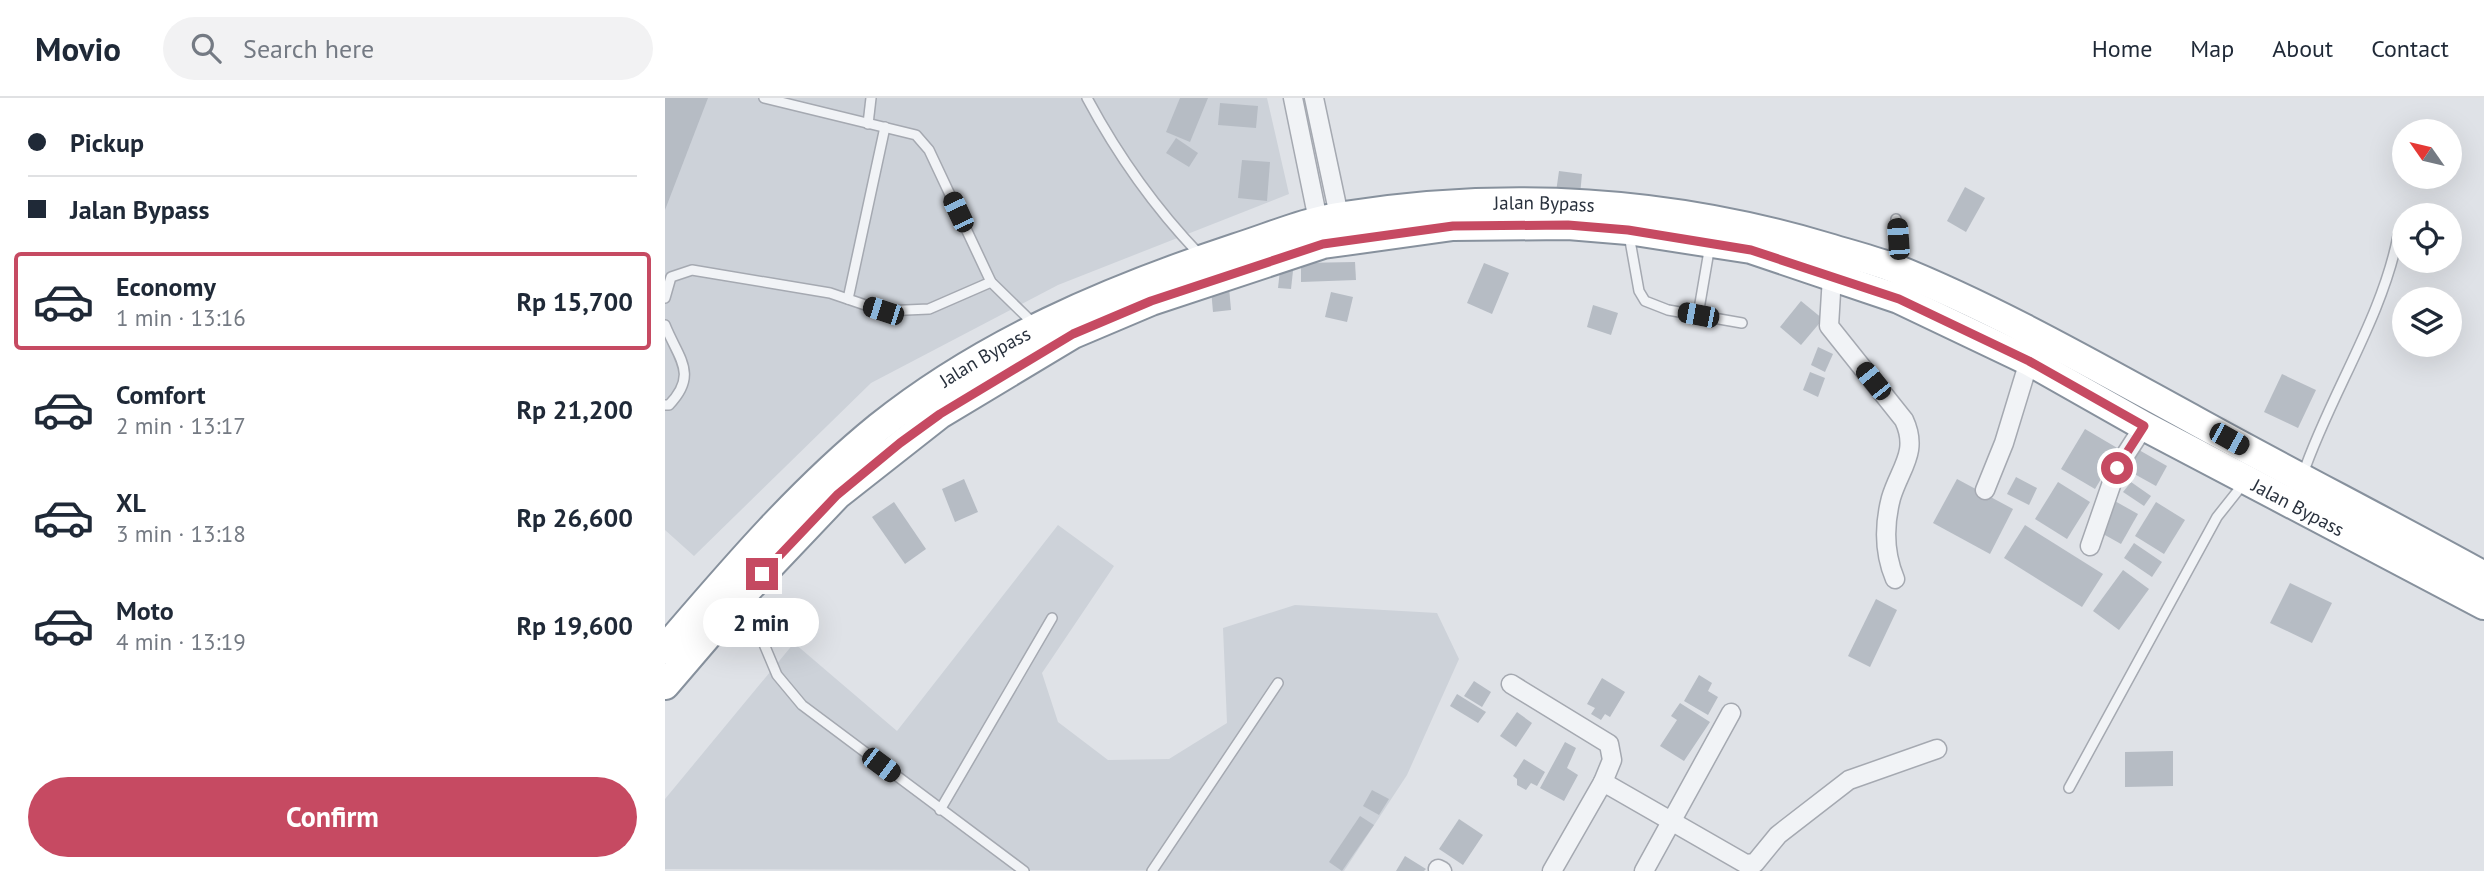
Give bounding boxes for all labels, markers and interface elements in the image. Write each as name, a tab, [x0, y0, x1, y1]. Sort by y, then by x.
search box	[163, 17, 653, 80]
text: Movio	[35, 27, 121, 70]
icon: search	[187, 29, 225, 67]
text: Search here	[243, 32, 374, 65]
text: Home	[2092, 33, 2152, 64]
text: Map	[2190, 33, 2234, 64]
text: About	[2272, 33, 2333, 64]
text: Contact	[2371, 33, 2449, 64]
north arrow	[2392, 119, 2462, 189]
map controls	[2392, 119, 2462, 357]
text: Pickup	[70, 126, 144, 159]
car	[940, 189, 977, 235]
street label: Jalan Bypass	[1492, 190, 1596, 217]
text: Jalan Bypass	[70, 193, 210, 226]
button: locate	[2392, 203, 2462, 273]
car	[1887, 217, 1910, 261]
icon: car	[32, 270, 95, 333]
text: Economy	[116, 270, 216, 303]
text: Rp 15,700	[516, 285, 633, 318]
button: layers	[2392, 287, 2462, 357]
car	[860, 295, 907, 327]
car	[1676, 301, 1721, 329]
text: 1 min · 13:16	[116, 303, 246, 332]
street label: Jalan Bypass	[934, 321, 1034, 393]
car	[1852, 358, 1895, 404]
icon: car	[32, 378, 95, 441]
text: Comfort	[116, 378, 206, 411]
text: Rp 21,200	[516, 393, 633, 426]
text: 2 min · 13:17	[116, 411, 246, 440]
car	[2206, 420, 2253, 458]
route start	[2101, 452, 2133, 484]
street label: Jalan Bypass	[2247, 473, 2349, 541]
icon: car	[32, 486, 95, 549]
text: XL	[116, 486, 146, 519]
text: Rp 26,600	[516, 501, 633, 534]
text: 3 min · 13:18	[116, 519, 246, 548]
route end	[746, 558, 778, 590]
icon: car	[32, 594, 95, 657]
text: Moto	[116, 594, 174, 627]
callout: 2 min	[704, 598, 820, 648]
text: 2 min	[733, 608, 789, 637]
text: Rp 19,600	[516, 609, 633, 642]
text: 4 min · 13:19	[116, 627, 246, 656]
car	[858, 744, 905, 786]
button: Confirm	[28, 777, 637, 857]

